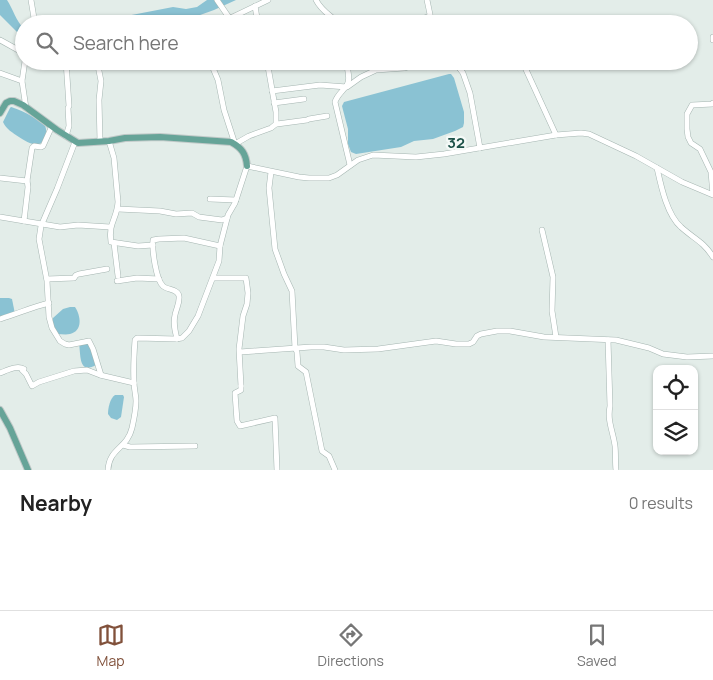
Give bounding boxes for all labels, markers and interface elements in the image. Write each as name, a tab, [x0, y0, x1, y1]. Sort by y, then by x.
search box	[15, 15, 698, 70]
icon: search	[33, 29, 61, 57]
text: Search here	[73, 30, 179, 56]
district label: 32	[447, 132, 465, 153]
map controls	[653, 365, 698, 455]
button: locate	[653, 365, 698, 410]
button: layers	[653, 410, 698, 455]
text: Nearby	[20, 489, 92, 517]
text: 0 results	[629, 492, 693, 514]
tab: Map	[97, 621, 125, 670]
tab: Directions	[318, 621, 384, 670]
tab: Saved	[577, 621, 616, 670]

